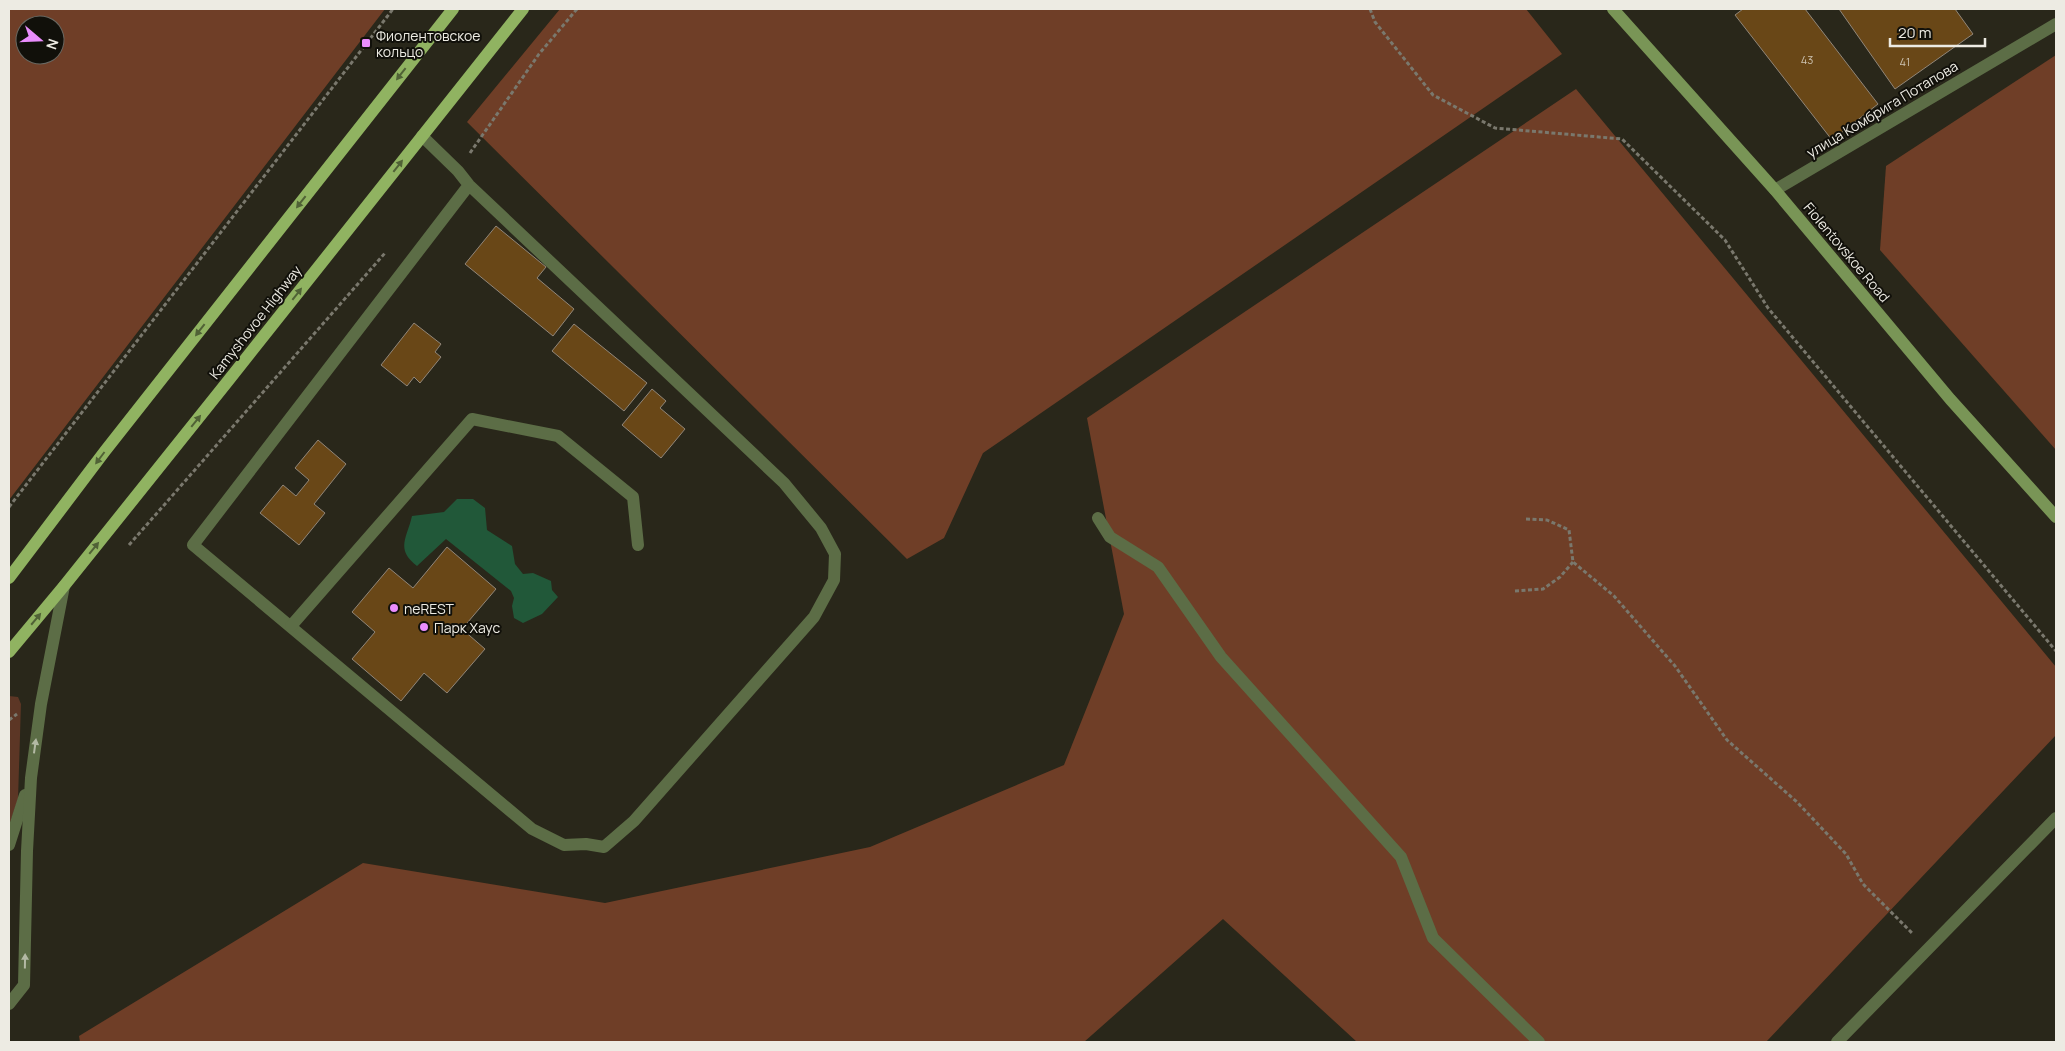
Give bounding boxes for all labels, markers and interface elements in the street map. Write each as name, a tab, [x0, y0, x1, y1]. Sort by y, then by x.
north arrow	[15, 15, 65, 65]
scale bar	[1890, 15, 1985, 47]
text: 20 m	[1898, 22, 1931, 43]
place label: Фиолентовское кольцо	[376, 26, 480, 61]
text: N	[42, 37, 63, 52]
marker: Фиолентовское кольцо	[360, 37, 372, 49]
house number: 43	[1801, 52, 1813, 67]
house number: 41	[1900, 54, 1910, 69]
street label: улица Комбрига Потапова	[1803, 56, 1961, 162]
one-way arrow	[396, 68, 407, 81]
one-way arrow	[392, 160, 403, 173]
one-way arrow	[295, 195, 306, 208]
street label: Fiolentovskoe Road	[1800, 198, 1894, 306]
street label: Kamyshovoe Highway	[205, 261, 306, 383]
one-way arrow	[292, 287, 302, 301]
one-way arrow	[195, 323, 206, 336]
one-way arrow	[190, 415, 201, 428]
one-way arrow	[95, 451, 105, 465]
one-way arrow	[89, 542, 100, 555]
place label: neREST	[404, 599, 455, 618]
marker: neREST	[388, 602, 400, 614]
one-way arrow	[31, 613, 42, 626]
place label: Парк Хаус	[434, 618, 500, 637]
marker: Парк Хаус	[418, 621, 430, 633]
one-way arrow	[31, 738, 39, 754]
one-way arrow	[21, 952, 29, 968]

